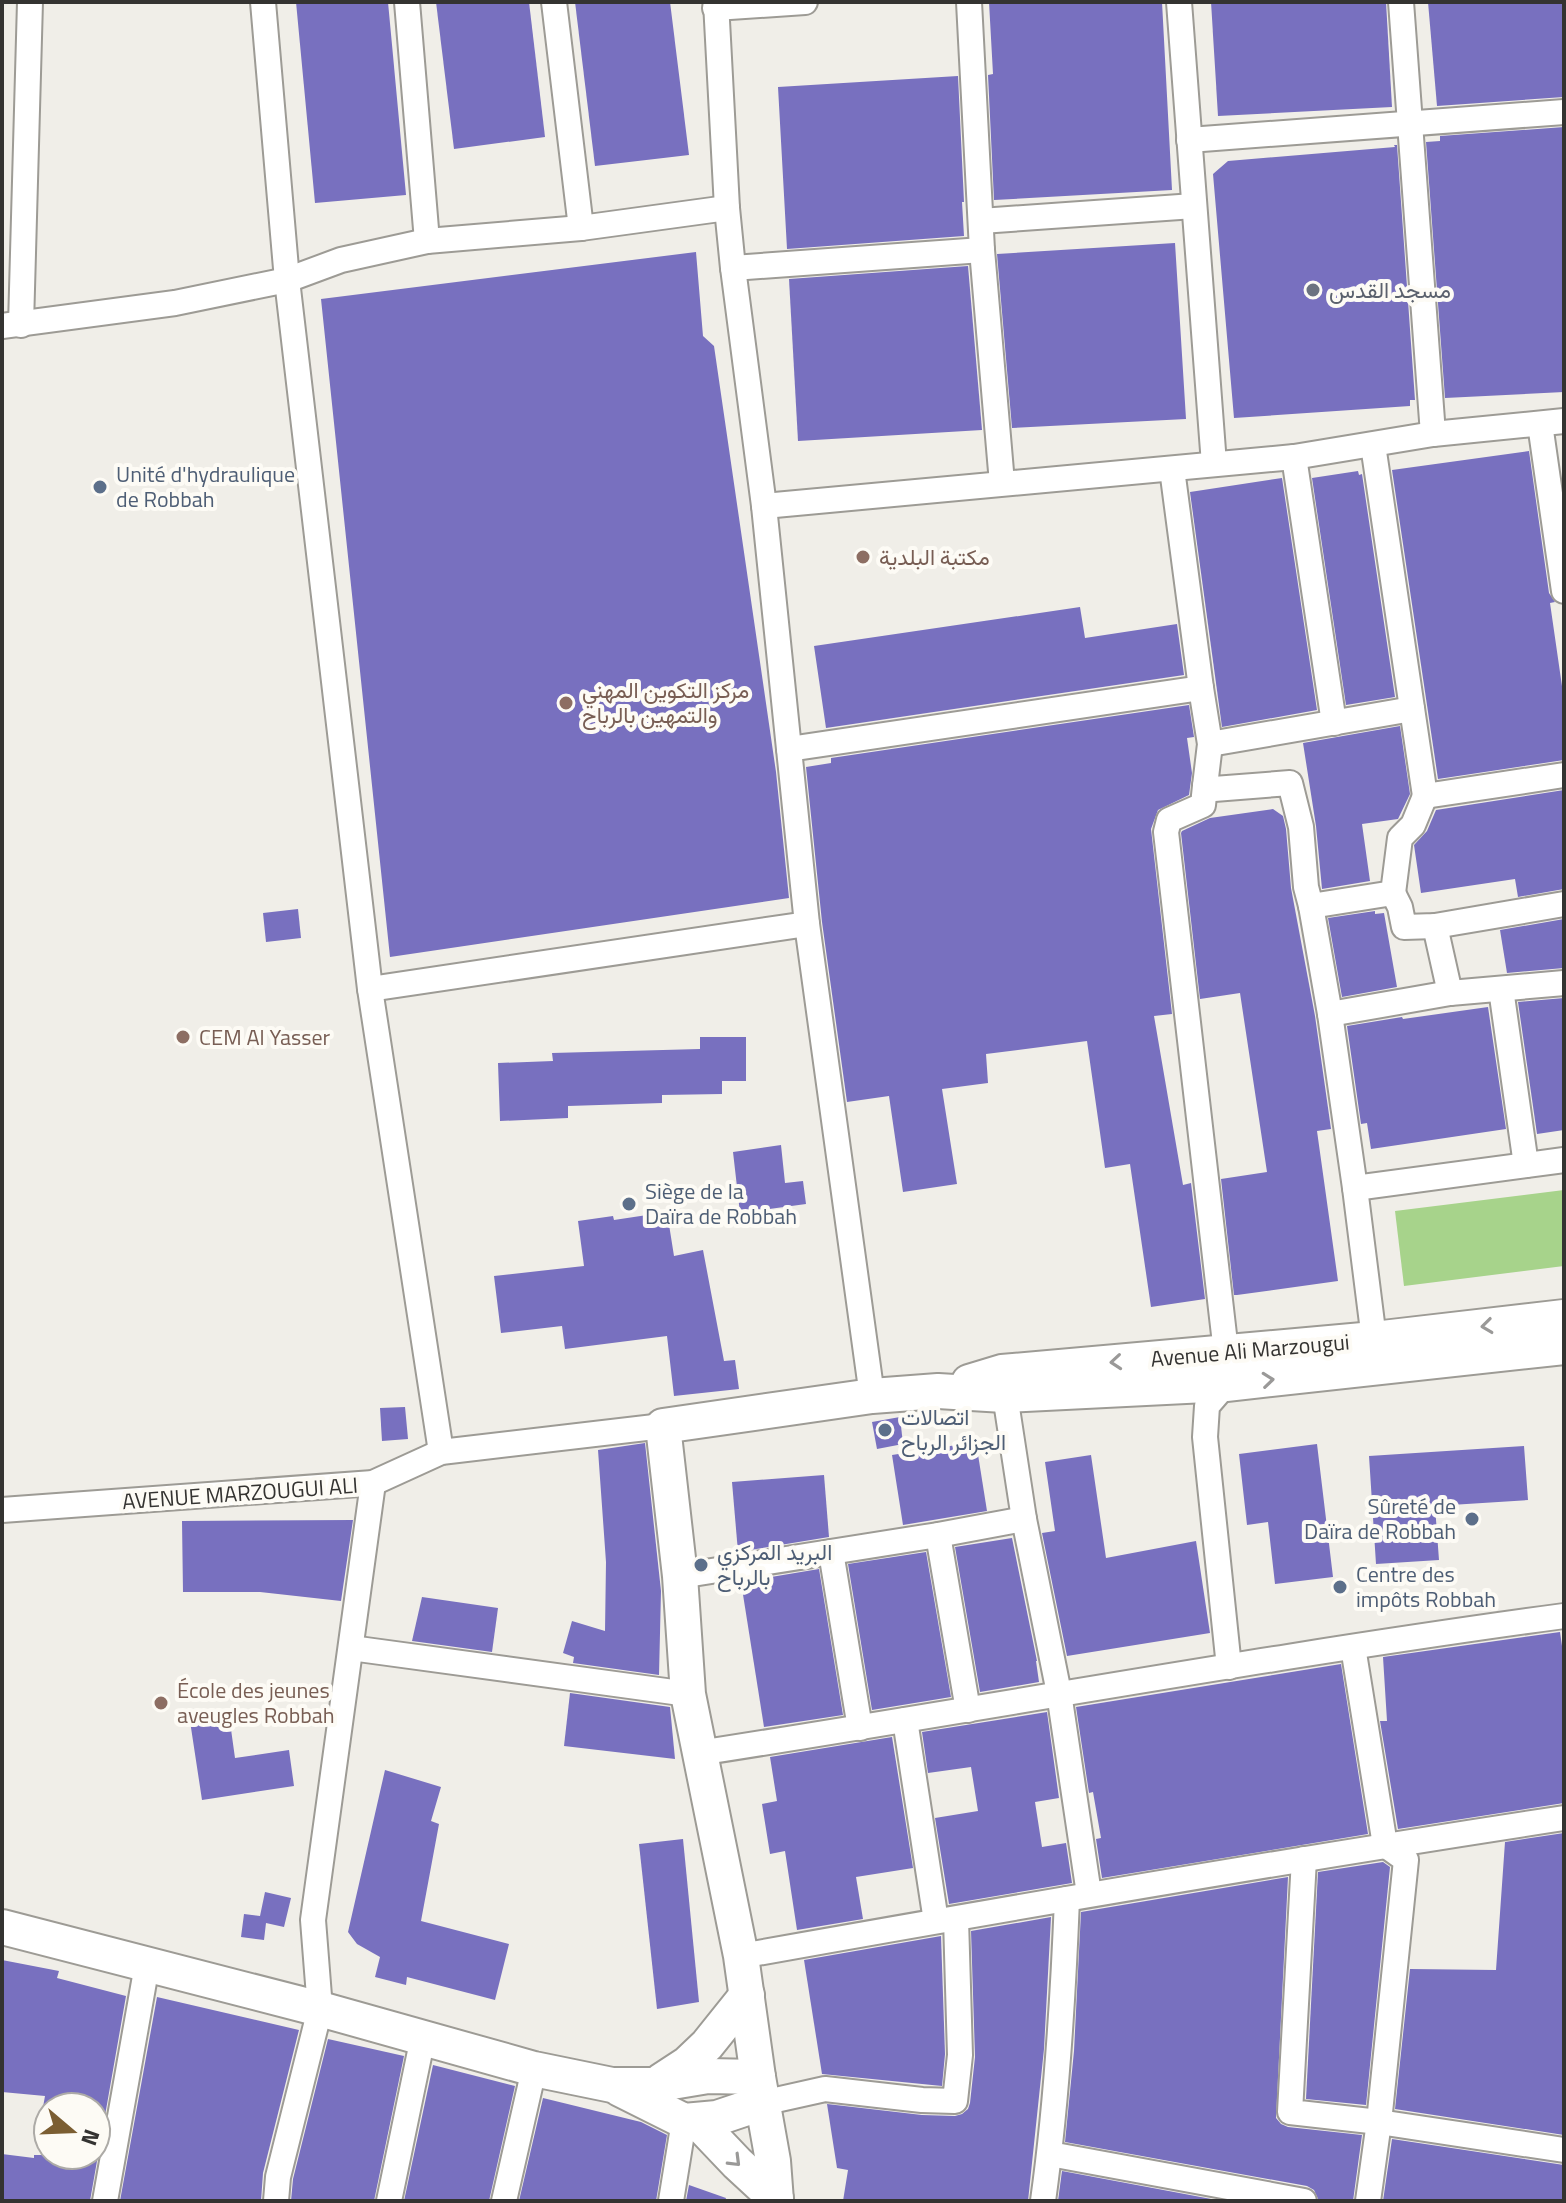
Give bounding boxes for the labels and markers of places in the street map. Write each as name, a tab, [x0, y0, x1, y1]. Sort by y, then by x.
place label: مسجد القدس	[1329, 273, 1451, 307]
marker: مسجد القدس	[1304, 281, 1322, 299]
place label: Unité d'hydraulique de Robbah	[116, 457, 295, 516]
marker: Unité d'hydraulique de Robbah	[91, 478, 109, 496]
place label: مكتبة البلدية	[879, 540, 990, 574]
marker: مكتبة البلدية	[854, 548, 872, 566]
place label: مركز التكوين المهني والتمهين بالرباح	[582, 673, 749, 732]
marker: مركز التكوين المهني والتمهين بالرباح	[557, 694, 575, 712]
place label: CEM Al Yasser	[199, 1020, 330, 1054]
marker: CEM Al Yasser	[174, 1028, 192, 1046]
place label: Siège de la Daïra de Robbah	[645, 1174, 797, 1233]
marker: Siège de la Daïra de Robbah	[620, 1195, 638, 1213]
place label: اتصالات الجزائر الرباح	[901, 1400, 1006, 1459]
marker: اتصالات الجزائر الرباح	[876, 1421, 894, 1439]
place label: Sûreté de Daïra de Robbah	[1304, 1489, 1456, 1548]
marker: Sûreté de Daïra de Robbah	[1463, 1510, 1481, 1528]
place label: البريد المركزي بالرباح	[717, 1535, 832, 1594]
marker: البريد المركزي بالرباح	[692, 1556, 710, 1574]
place label: Centre des impôts Robbah	[1356, 1557, 1496, 1616]
marker: Centre des impôts Robbah	[1331, 1578, 1349, 1596]
place label: École des jeunes aveugles Robbah	[177, 1673, 335, 1732]
marker: École des jeunes aveugles Robbah	[152, 1694, 170, 1712]

